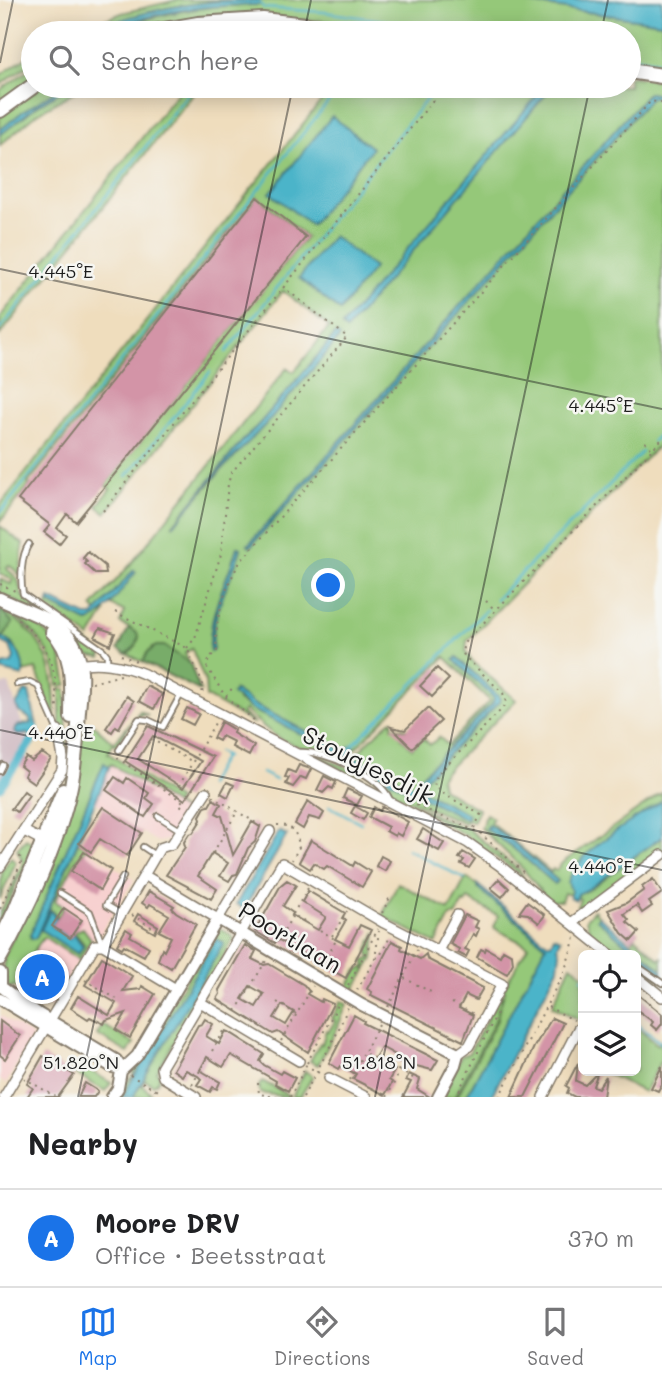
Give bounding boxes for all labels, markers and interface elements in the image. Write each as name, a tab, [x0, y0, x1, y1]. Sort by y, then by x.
search box	[21, 21, 641, 98]
icon: search	[45, 41, 83, 79]
text: Search here	[101, 43, 259, 77]
text: 4.445°E	[29, 259, 93, 283]
text: 4.445°E	[569, 393, 633, 417]
your location	[311, 568, 345, 602]
street label: Stougjesdijk	[298, 718, 440, 811]
text: 4.440°E	[28, 720, 94, 744]
text: 4.440°E	[568, 854, 634, 878]
street label: Poortlaan	[234, 894, 348, 980]
map controls	[578, 950, 641, 1076]
button: locate	[578, 950, 641, 1013]
pin: A	[19, 951, 65, 1003]
button: layers	[578, 1013, 641, 1076]
text: 51.820°N	[43, 1050, 119, 1074]
text: 51.818°N	[342, 1050, 416, 1074]
text: Nearby	[28, 1123, 138, 1163]
text: Moore DRV	[95, 1206, 240, 1240]
text: A	[43, 1223, 59, 1253]
text: 370 m	[568, 1223, 634, 1253]
text: Office · Beetsstraat	[95, 1240, 326, 1270]
tab: Map	[78, 1303, 117, 1370]
tab: Directions	[274, 1303, 370, 1370]
tab: Saved	[527, 1303, 584, 1370]

